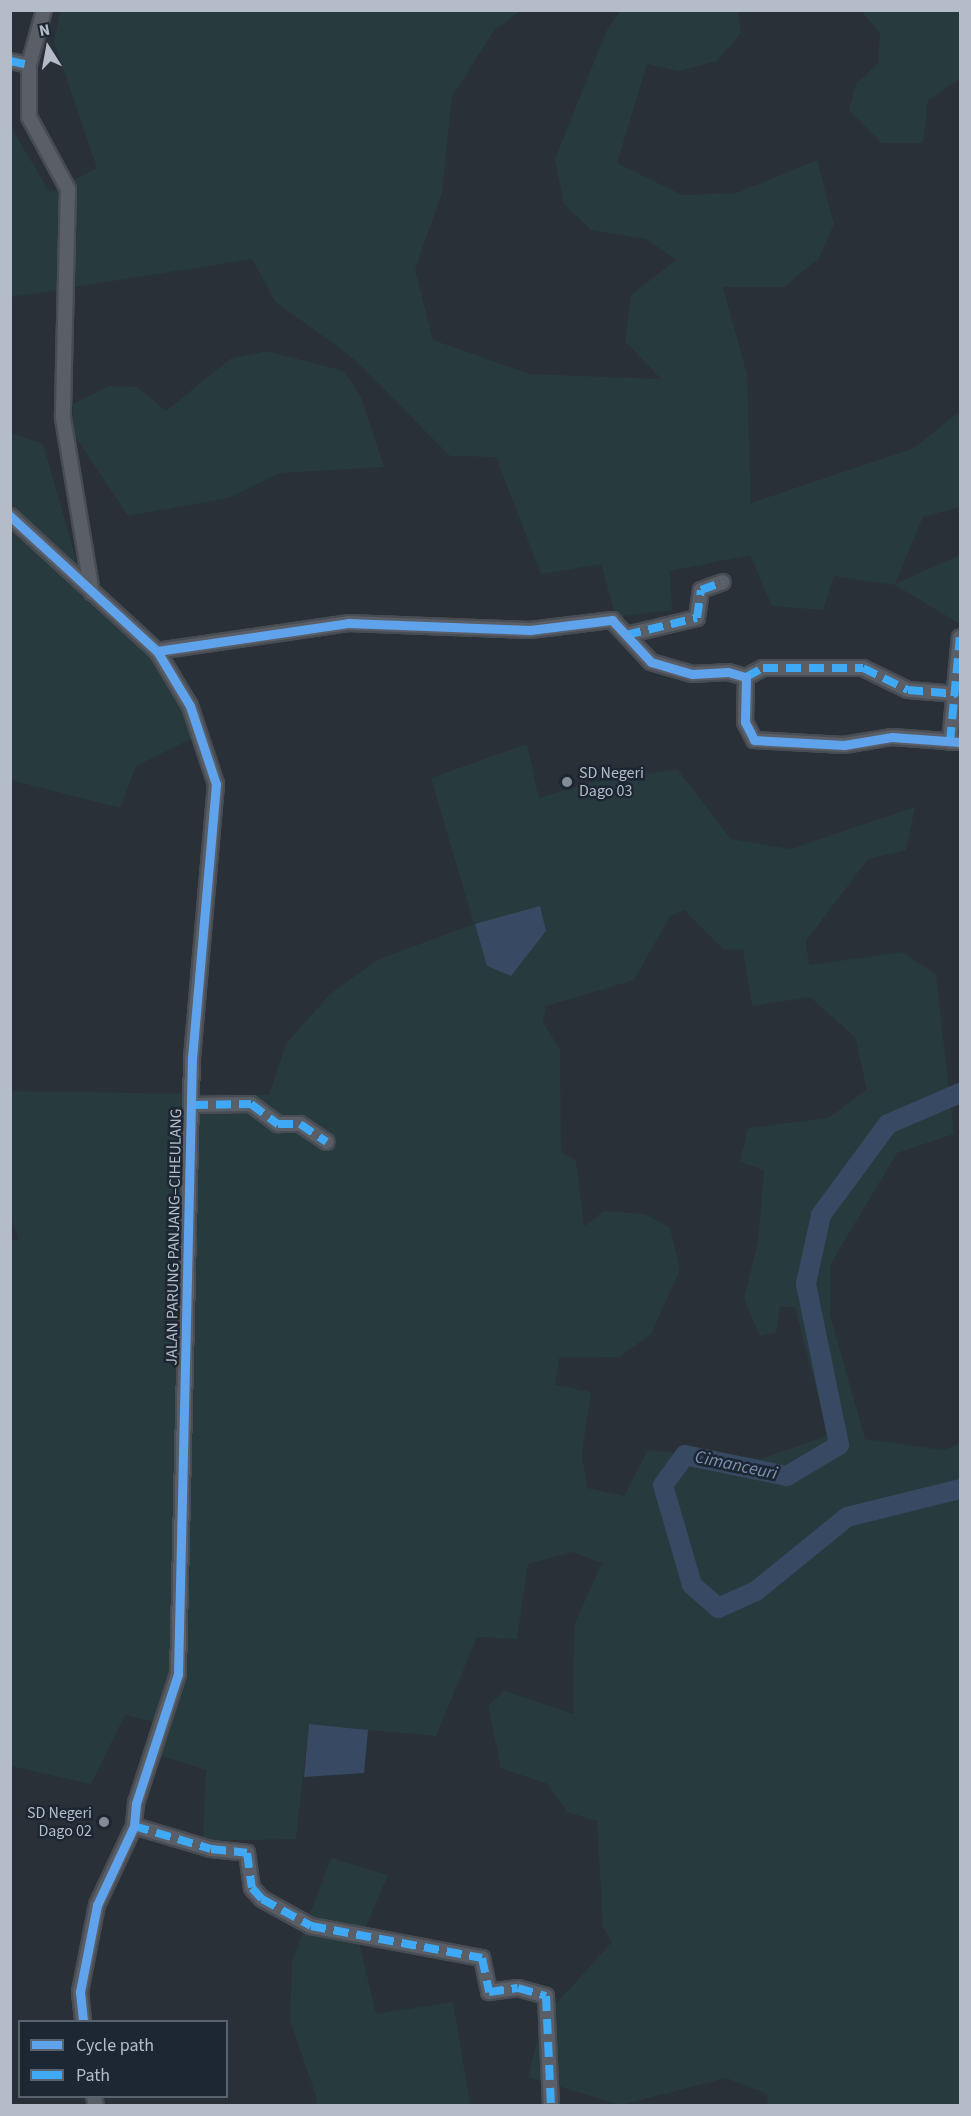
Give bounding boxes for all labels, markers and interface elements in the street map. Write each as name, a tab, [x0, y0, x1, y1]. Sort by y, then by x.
north arrow	[18, 18, 78, 78]
text: N	[37, 19, 52, 42]
place label: SD Negeri Dago 03	[579, 763, 644, 801]
marker: SD Negeri Dago 03	[560, 775, 574, 789]
street label: JALAN PARUNG PANJANG–CIHEULANG	[162, 1108, 186, 1366]
water label: Cimanceuri	[693, 1447, 779, 1485]
place label: SD Negeri Dago 02	[27, 1803, 92, 1841]
marker: SD Negeri Dago 02	[97, 1815, 111, 1829]
legend	[18, 2020, 228, 2098]
text: Cycle path	[76, 2033, 154, 2058]
text: Path	[76, 2063, 110, 2088]

